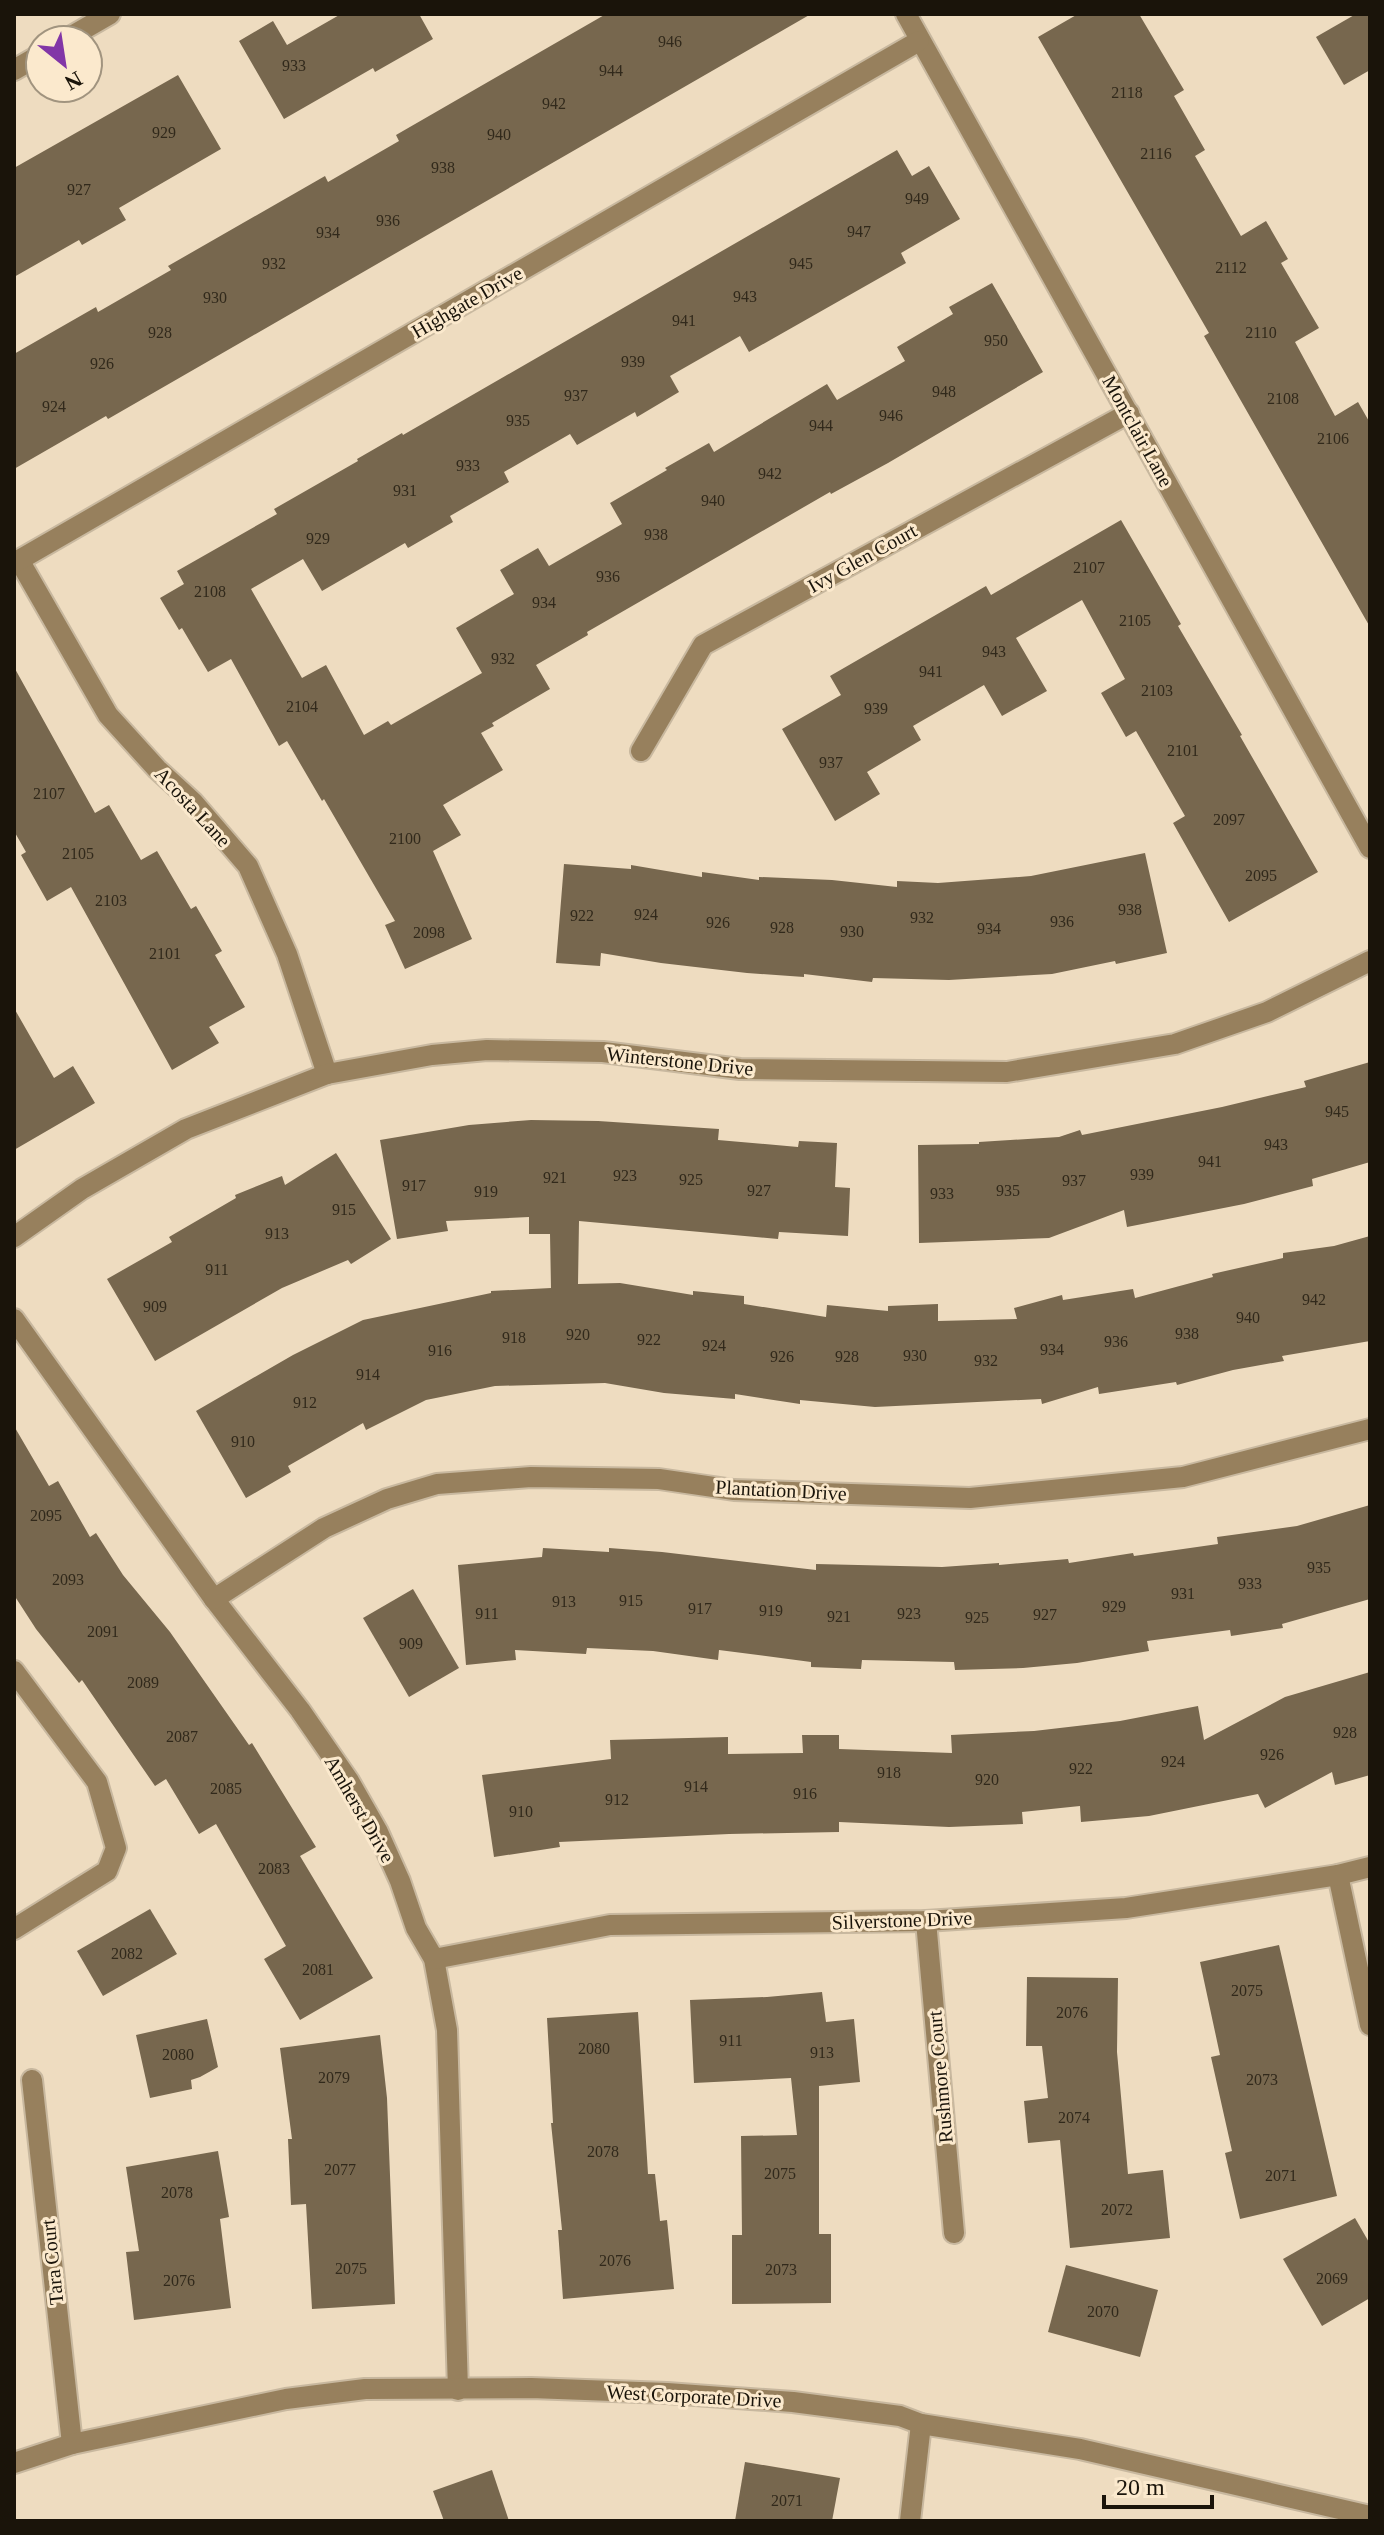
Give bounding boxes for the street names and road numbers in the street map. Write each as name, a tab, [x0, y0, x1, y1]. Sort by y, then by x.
street label: Highgate Drive	[408, 261, 527, 343]
street label: Montclair Lane	[1098, 372, 1178, 491]
street label: Ivy Glen Court	[804, 519, 921, 598]
street label: Acosta Lane	[151, 763, 235, 851]
street label: Winterstone Drive	[606, 1042, 755, 1080]
street label: Plantation Drive	[715, 1476, 847, 1504]
street label: Amherst Drive	[321, 1752, 399, 1866]
street label: Silverstone Drive	[831, 1907, 973, 1933]
street label: Rushmore Court	[923, 2009, 957, 2144]
street label: Tara Court	[37, 2218, 67, 2306]
street label: West Corporate Drive	[606, 2380, 782, 2413]

